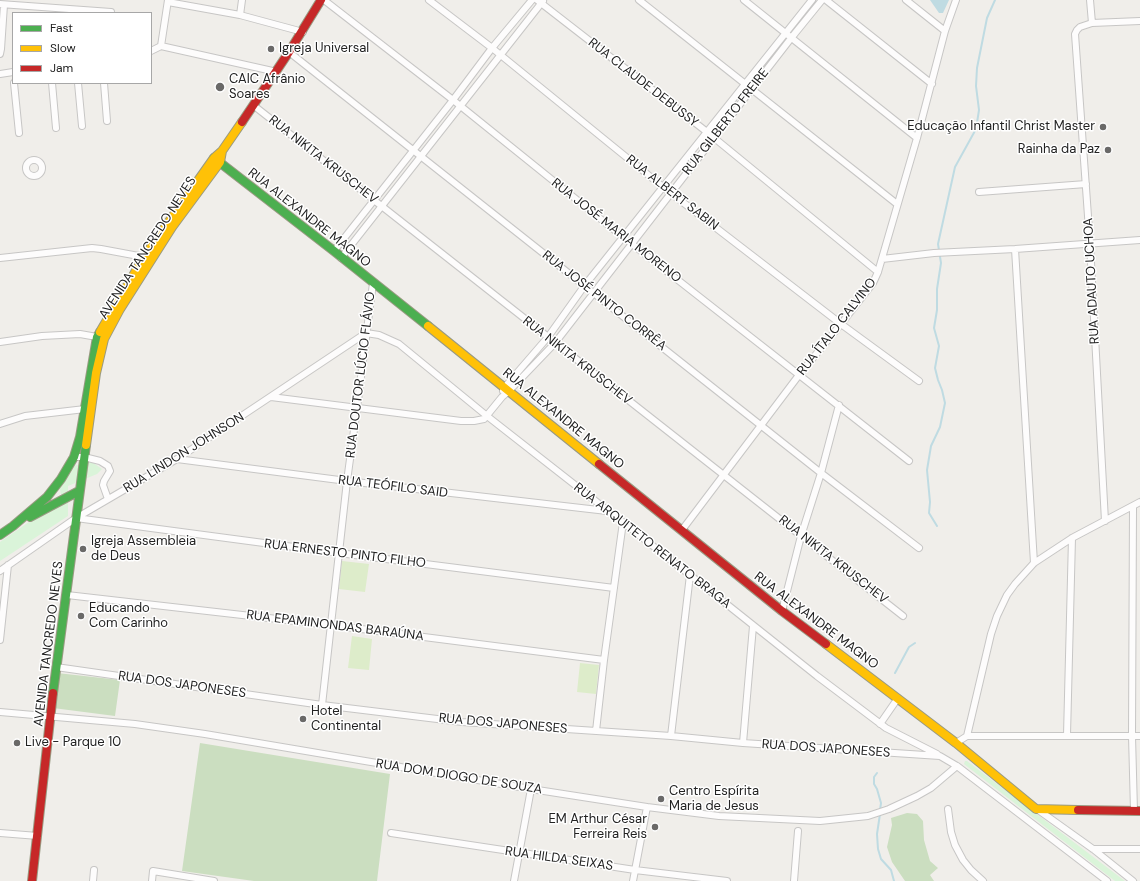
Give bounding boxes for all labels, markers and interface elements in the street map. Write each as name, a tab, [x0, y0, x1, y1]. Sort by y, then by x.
legend	[12, 12, 152, 84]
text: Fast	[50, 20, 73, 36]
street label: RUA CLAUDE DEBUSSY	[585, 35, 701, 131]
text: Slow	[50, 40, 76, 56]
place label: Igreja Universal	[279, 41, 369, 57]
marker: Igreja Universal	[266, 44, 276, 54]
text: Jam	[50, 60, 73, 76]
street label: RUA GILBERTO FREIRE	[680, 66, 772, 178]
place label: CAIC Afrânio Soares	[229, 72, 306, 103]
marker: CAIC Afrânio Soares	[214, 81, 226, 93]
street label: RUA NIKITA KRUSCHEV	[265, 112, 381, 208]
place label: Educação Infantil Christ Master	[907, 119, 1095, 135]
marker: Educação Infantil Christ Master	[1098, 122, 1108, 132]
place label: Rainha da Paz	[1018, 142, 1100, 158]
marker: Rainha da Paz	[1103, 145, 1113, 155]
street label: RUA ALBERT SABIN	[623, 152, 721, 234]
street label: RUA ALEXANDRE MAGNO	[244, 165, 374, 271]
street label: AVENIDA TANCREDO NEVES	[96, 174, 200, 322]
street label: RUA JOSÉ MARIA MORENO	[548, 175, 684, 287]
street label: RUA ADAUTO UCHOA	[1081, 217, 1103, 345]
street label: RUA JOSÉ PINTO CORRÊA	[539, 248, 669, 354]
street label: RUA ÍTALO CALVINO	[794, 275, 880, 379]
street label: RUA DOUTOR LÚCIO FLÁVIO	[343, 291, 379, 459]
street label: RUA NIKITA KRUSCHEV	[519, 313, 635, 409]
street label: RUA ALEXANDRE MAGNO	[499, 365, 627, 473]
street label: RUA LINDON JOHNSON	[121, 409, 247, 497]
street label: RUA TEÓFILO SAID	[337, 473, 449, 501]
street label: RUA ARQUITETO RENATO BRAGA	[570, 480, 734, 612]
street label: RUA NIKITA KRUSCHEV	[775, 512, 891, 608]
place label: Igreja Assembleia de Deus	[91, 534, 196, 565]
street label: RUA ERNESTO PINTO FILHO	[263, 536, 427, 572]
marker: Igreja Assembleia de Deus	[78, 544, 88, 554]
street label: AVENIDA TANCREDO NEVES	[31, 560, 67, 728]
street label: RUA ALEXANDRE MAGNO	[751, 569, 881, 673]
place label: Educando Com Carinho	[89, 601, 168, 632]
street label: RUA EPAMINONDAS BARAÚNA	[245, 607, 425, 645]
marker: Educando Com Carinho	[76, 611, 86, 621]
street label: RUA DOS JAPONESES	[117, 668, 247, 702]
place label: Hotel Continental	[311, 704, 381, 735]
street label: RUA DOS JAPONESES	[438, 711, 568, 737]
marker: Hotel Continental	[298, 714, 308, 724]
place label: Live - Parque 10	[25, 735, 121, 751]
street label: RUA DOS JAPONESES	[761, 737, 891, 761]
marker: Live - Parque 10	[12, 738, 22, 748]
street label: RUA DOM DIOGO DE SOUZA	[375, 756, 543, 798]
place label: Centro Espírita Maria de Jesus	[669, 784, 759, 815]
marker: Centro Espírita Maria de Jesus	[656, 794, 666, 804]
place label: EM Arthur César Ferreira Reis	[548, 812, 647, 843]
marker: EM Arthur César Ferreira Reis	[650, 822, 660, 832]
street label: RUA HILDA SEIXAS	[504, 844, 614, 874]

